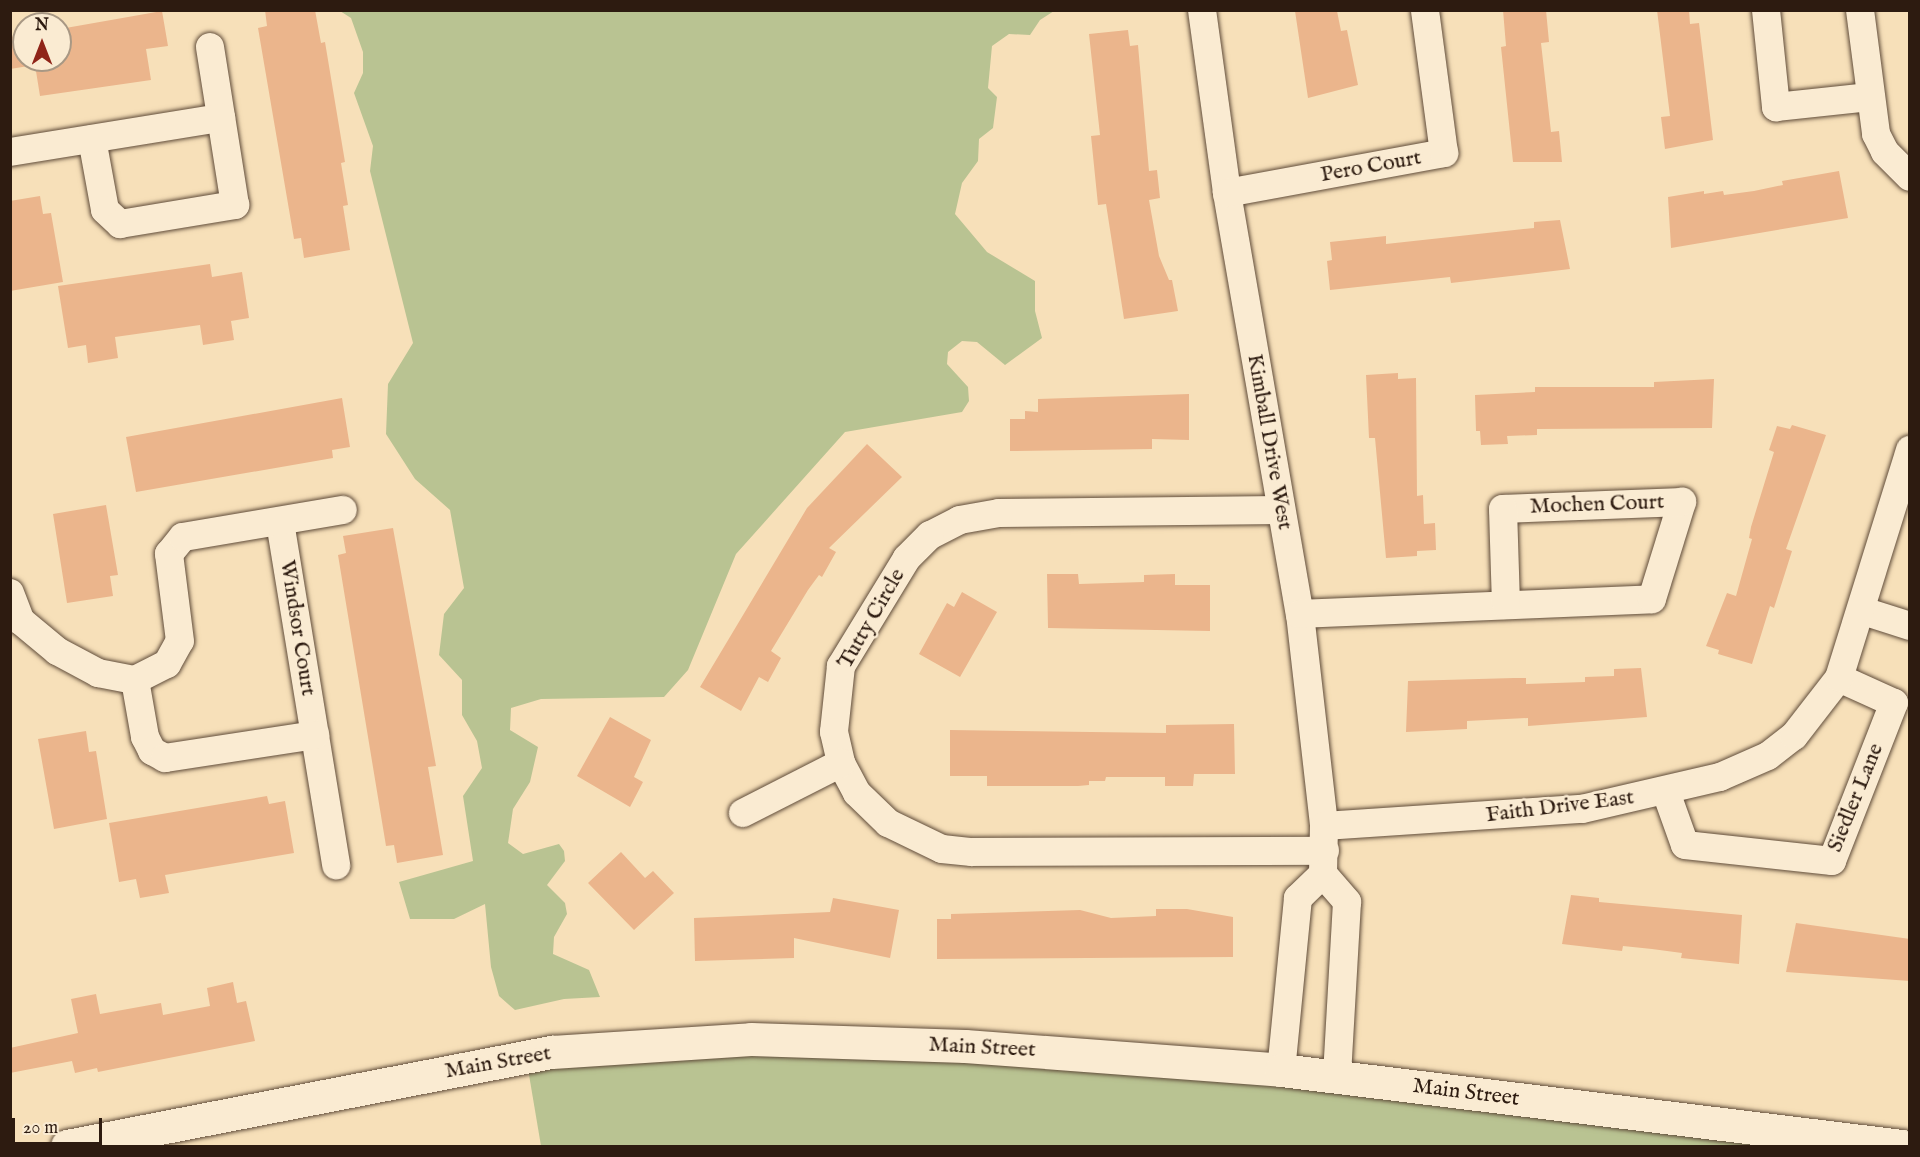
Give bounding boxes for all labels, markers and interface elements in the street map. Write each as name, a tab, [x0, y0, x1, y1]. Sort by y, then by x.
north arrow	[12, 12, 72, 72]
text: N	[35, 16, 49, 36]
street label: Pero Court	[1319, 145, 1423, 189]
street label: Kimball Drive West	[1241, 352, 1297, 532]
street label: Mochen Court	[1529, 489, 1665, 521]
street label: Windsor Court	[273, 558, 321, 698]
street label: Tutty Circle	[833, 564, 911, 674]
street label: Siedler Lane	[1822, 740, 1890, 856]
street label: Faith Drive East	[1484, 785, 1636, 829]
street label: Main Street	[928, 1032, 1036, 1064]
street label: Main Street	[443, 1041, 553, 1085]
street label: Main Street	[1411, 1073, 1521, 1113]
scale bar	[15, 1106, 105, 1144]
text: 20 m	[23, 1117, 58, 1140]

